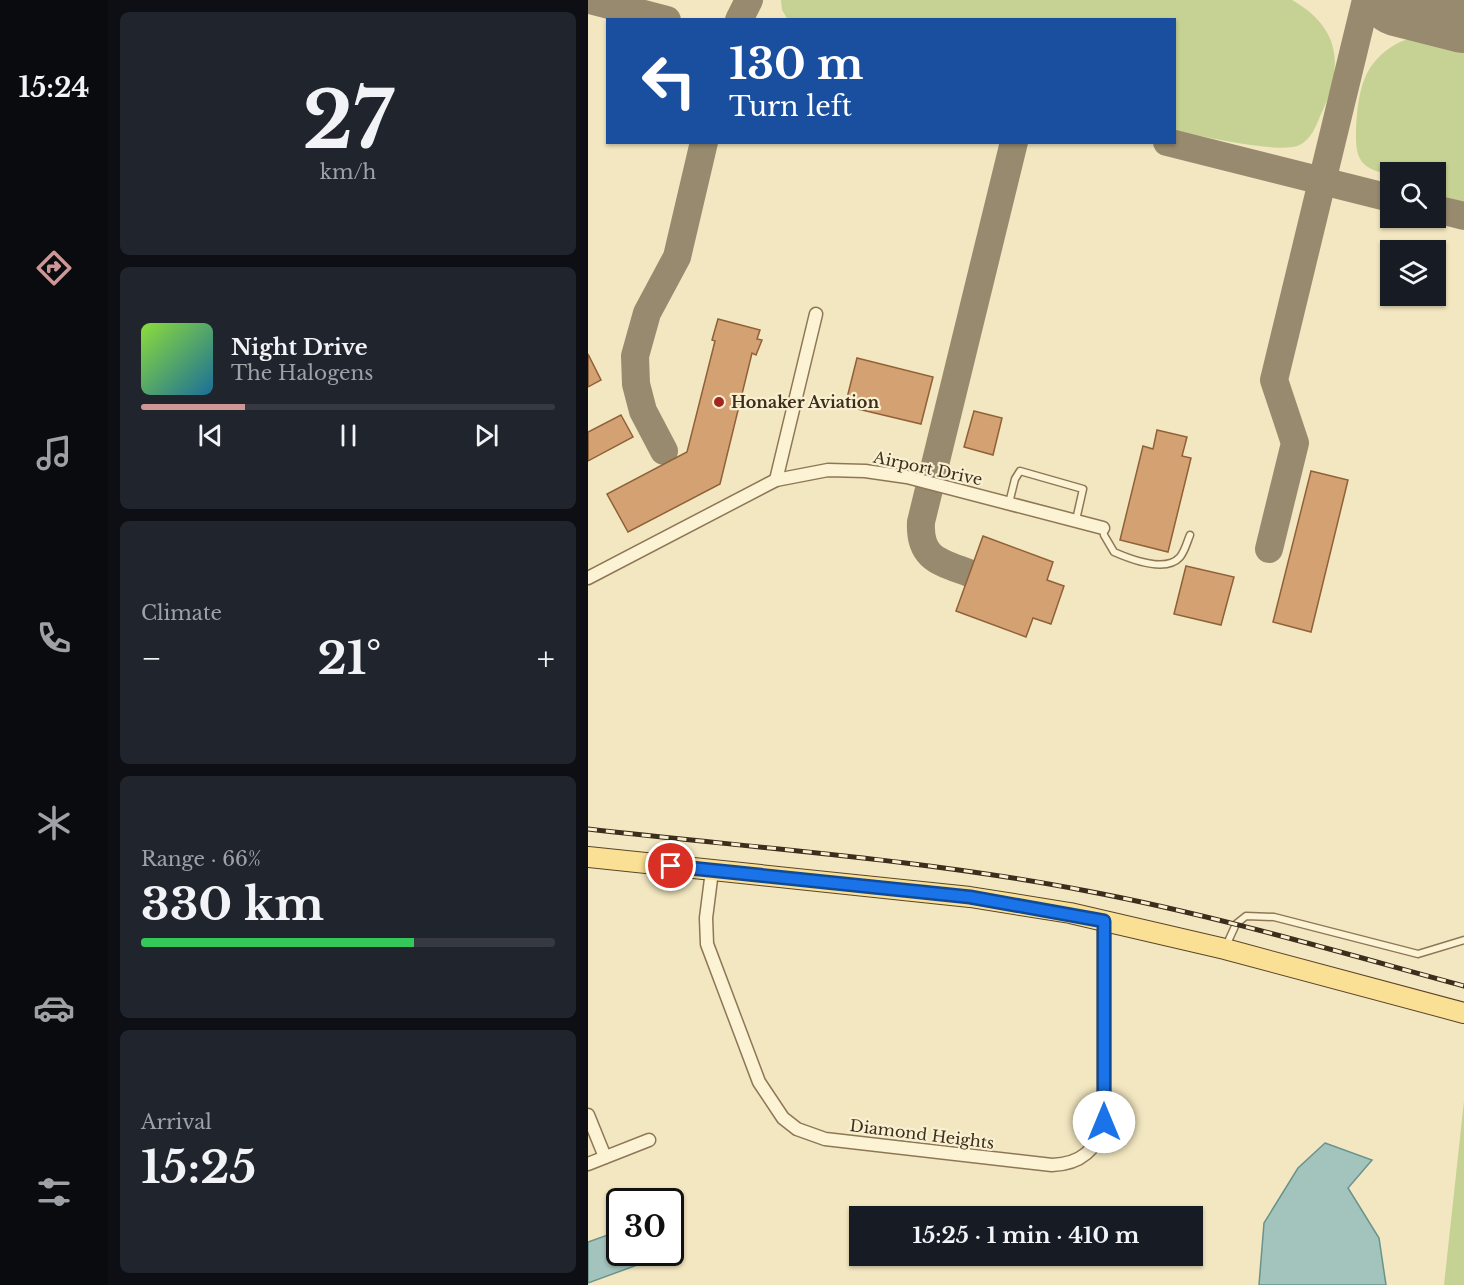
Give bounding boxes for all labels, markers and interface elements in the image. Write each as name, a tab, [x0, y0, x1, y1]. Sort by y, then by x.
text: 130 m	[729, 38, 863, 90]
icon: left	[630, 42, 708, 120]
text: 15:24	[18, 71, 90, 104]
text: 27	[302, 72, 394, 169]
text: Turn left	[729, 90, 852, 123]
text: km/h	[320, 160, 376, 184]
map controls	[1380, 162, 1446, 306]
button: search	[1380, 162, 1446, 228]
button: layers	[1380, 240, 1446, 306]
icon: directions	[33, 247, 75, 289]
text: Night Drive	[231, 334, 368, 361]
text: The Halogens	[231, 361, 373, 385]
place label: Honaker Aviation	[731, 392, 879, 412]
marker: Honaker Aviation	[712, 395, 726, 409]
icon: previous	[194, 419, 227, 452]
icon: pause	[332, 419, 365, 452]
icon: next	[470, 419, 503, 452]
icon: music	[33, 432, 75, 474]
street label: Airport Drive	[871, 446, 984, 489]
text: Climate	[141, 601, 222, 625]
icon: phone	[33, 617, 75, 659]
text: 21°	[317, 630, 381, 686]
text: −	[141, 638, 162, 679]
text: +	[537, 638, 555, 679]
icon: climate	[33, 802, 75, 844]
pin	[645, 840, 696, 891]
text: Range · 66%	[141, 847, 261, 871]
icon: arrive	[654, 849, 687, 882]
text: 330 km	[141, 876, 324, 932]
icon: car	[33, 987, 75, 1029]
position arrow	[1072, 1090, 1136, 1154]
text: Arrival	[141, 1110, 212, 1134]
street label: Diamond Heights	[849, 1115, 995, 1153]
text: 15:25	[141, 1139, 256, 1195]
icon: filters	[33, 1171, 75, 1213]
speed limit sign: 30	[606, 1188, 684, 1266]
text: 15:25 · 1 min · 410 m	[913, 1222, 1139, 1249]

